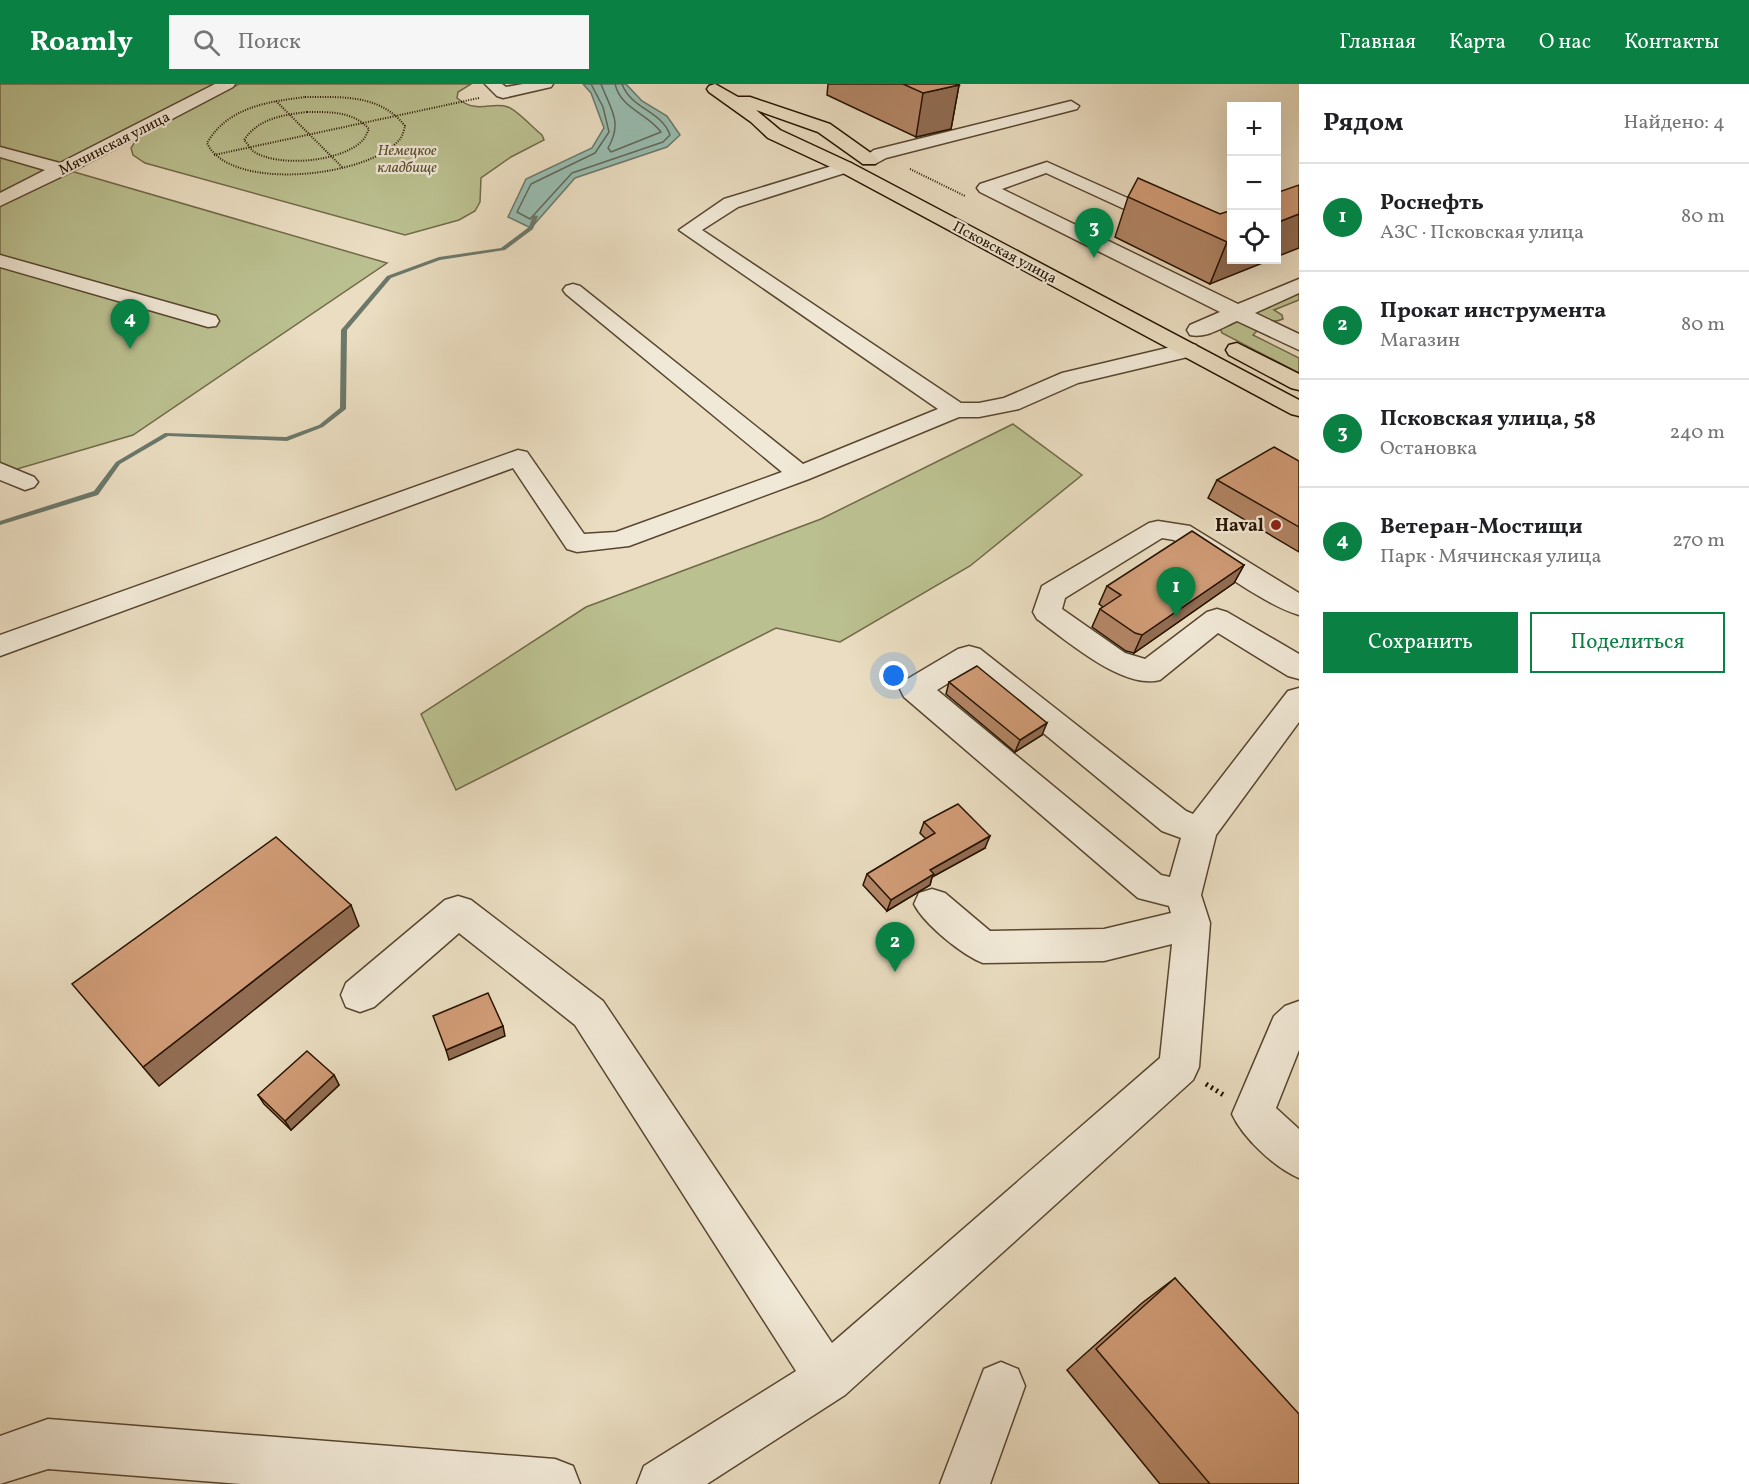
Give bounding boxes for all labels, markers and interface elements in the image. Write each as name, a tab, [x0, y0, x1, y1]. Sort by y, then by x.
search box	[169, 15, 589, 69]
text: Roamly	[30, 23, 133, 62]
icon: search	[190, 26, 223, 59]
text: Поиск	[238, 27, 301, 58]
text: Главная	[1339, 28, 1416, 57]
text: Карта	[1449, 28, 1506, 57]
text: О нас	[1539, 28, 1591, 57]
text: Контакты	[1624, 28, 1719, 57]
map controls	[1227, 102, 1281, 264]
button: +	[1227, 102, 1281, 156]
text: Рядом	[1323, 105, 1403, 141]
street label: Мячинская улица	[55, 107, 174, 181]
text: Найдено: 4	[1624, 109, 1725, 137]
park label: Немецкое кладбище	[377, 141, 437, 179]
button: −	[1227, 156, 1281, 210]
text: Роснефть	[1380, 188, 1484, 219]
text: 1	[1338, 203, 1347, 231]
text: 80 m	[1681, 203, 1725, 231]
pin: 3	[1074, 208, 1114, 258]
button: locate	[1227, 210, 1281, 264]
street label: Псковская улица	[948, 217, 1060, 290]
text: АЗС · Псковская улица	[1380, 219, 1584, 247]
text: Прокат инструмента	[1380, 296, 1606, 327]
pin: 4	[110, 300, 150, 349]
text: 2	[1337, 311, 1348, 339]
text: 80 m	[1681, 311, 1725, 339]
text: Магазин	[1380, 327, 1460, 355]
text: Псковская улица, 58	[1380, 404, 1596, 435]
text: 3	[1337, 419, 1348, 447]
text: 240 m	[1670, 419, 1725, 447]
text: Остановка	[1380, 435, 1477, 463]
text: Ветеран-Мостищи	[1380, 512, 1583, 543]
place label: Haval	[1215, 514, 1264, 539]
marker: Haval	[1269, 518, 1283, 532]
text: 4	[1336, 527, 1349, 555]
text: 270 m	[1672, 527, 1725, 555]
text: Парк · Мячинская улица	[1380, 543, 1601, 571]
pin: 1	[1156, 568, 1196, 617]
button: Сохранить	[1323, 612, 1518, 673]
button: Поделиться	[1530, 612, 1725, 673]
your location	[879, 661, 908, 690]
pin: 2	[876, 922, 914, 972]

